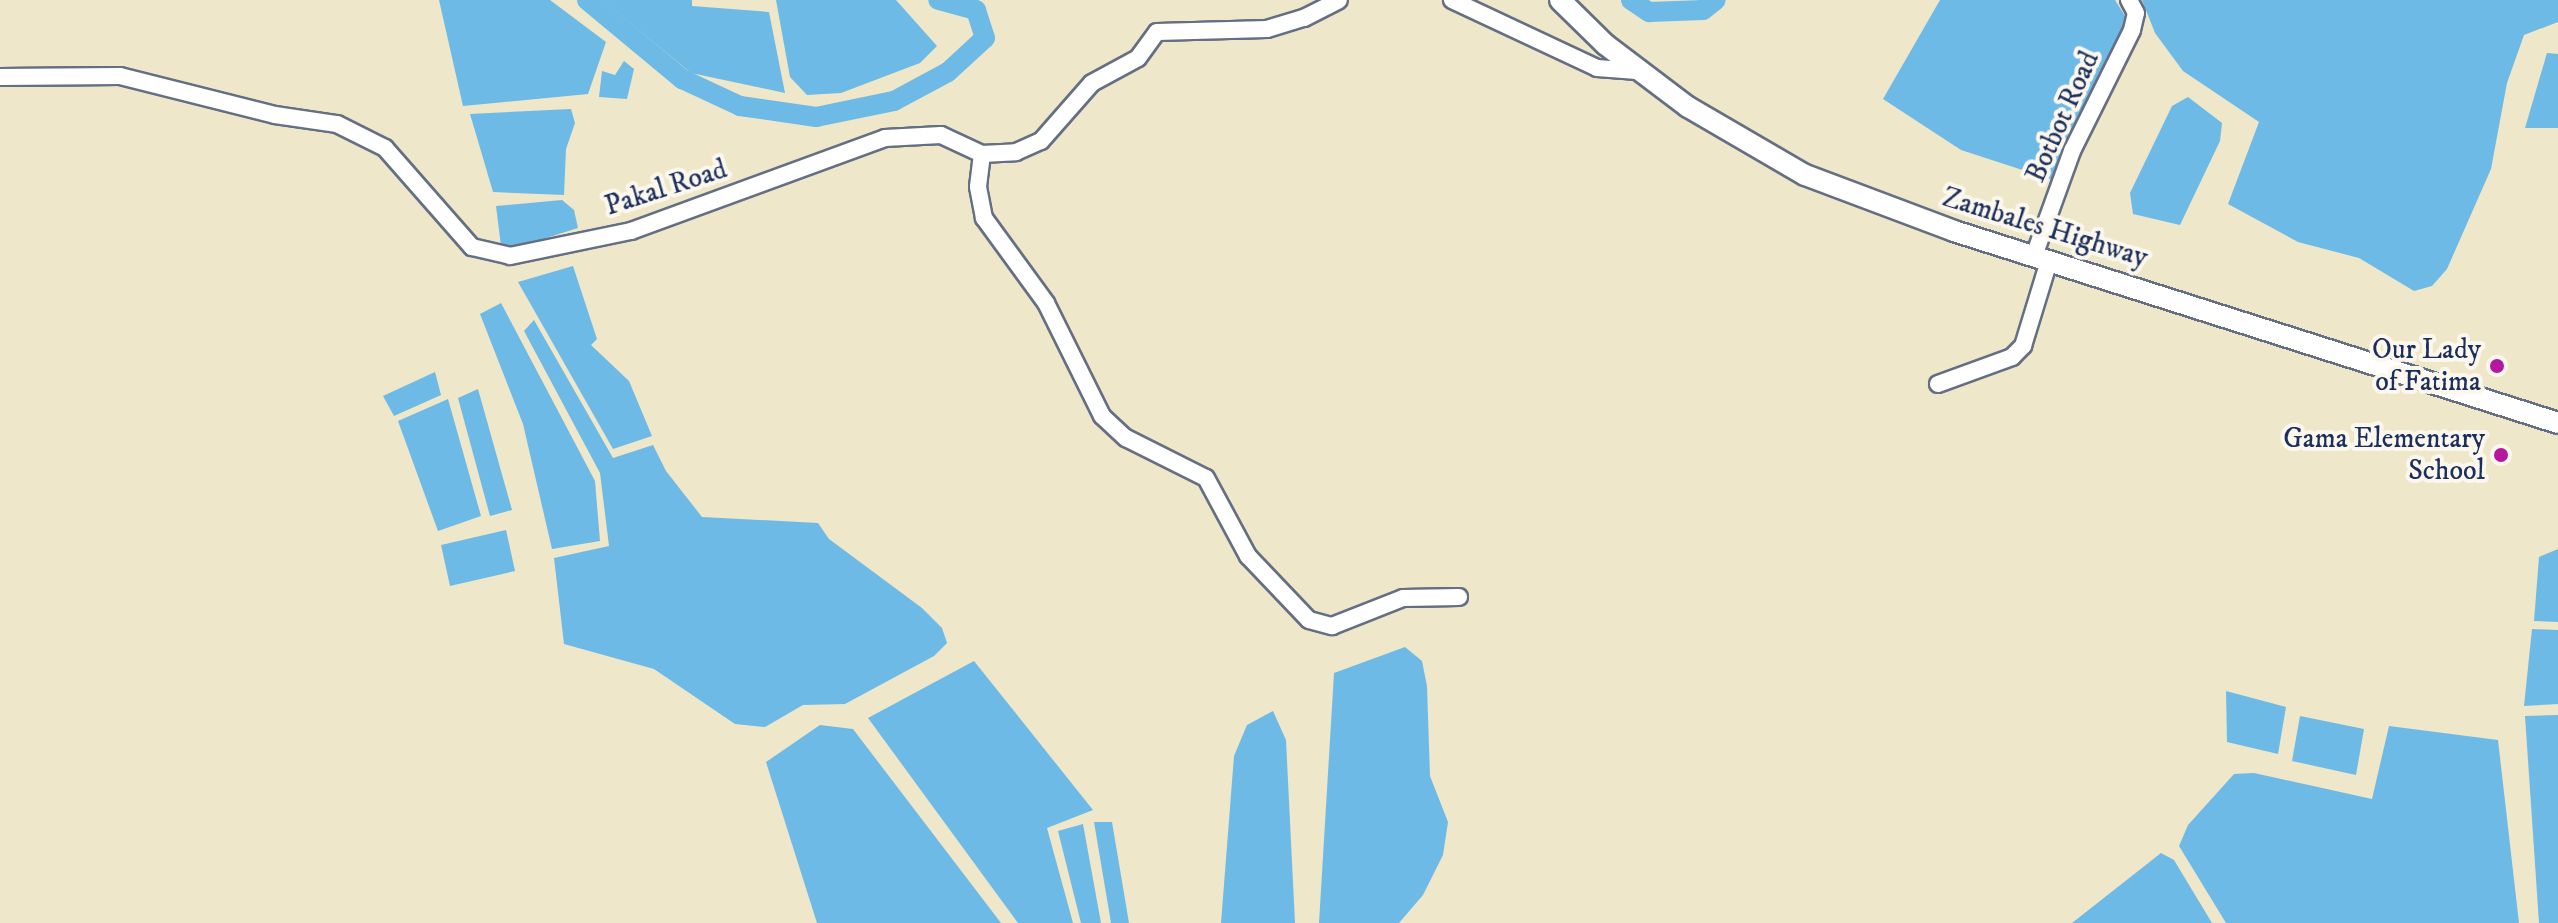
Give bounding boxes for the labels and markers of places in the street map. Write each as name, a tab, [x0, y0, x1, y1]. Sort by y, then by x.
place label: Our Lady of Fatima	[2372, 333, 2481, 399]
marker: Our Lady of Fatima	[2488, 357, 2506, 375]
place label: Gama Elementary School	[2283, 422, 2485, 488]
marker: Gama Elementary School	[2492, 446, 2510, 464]

